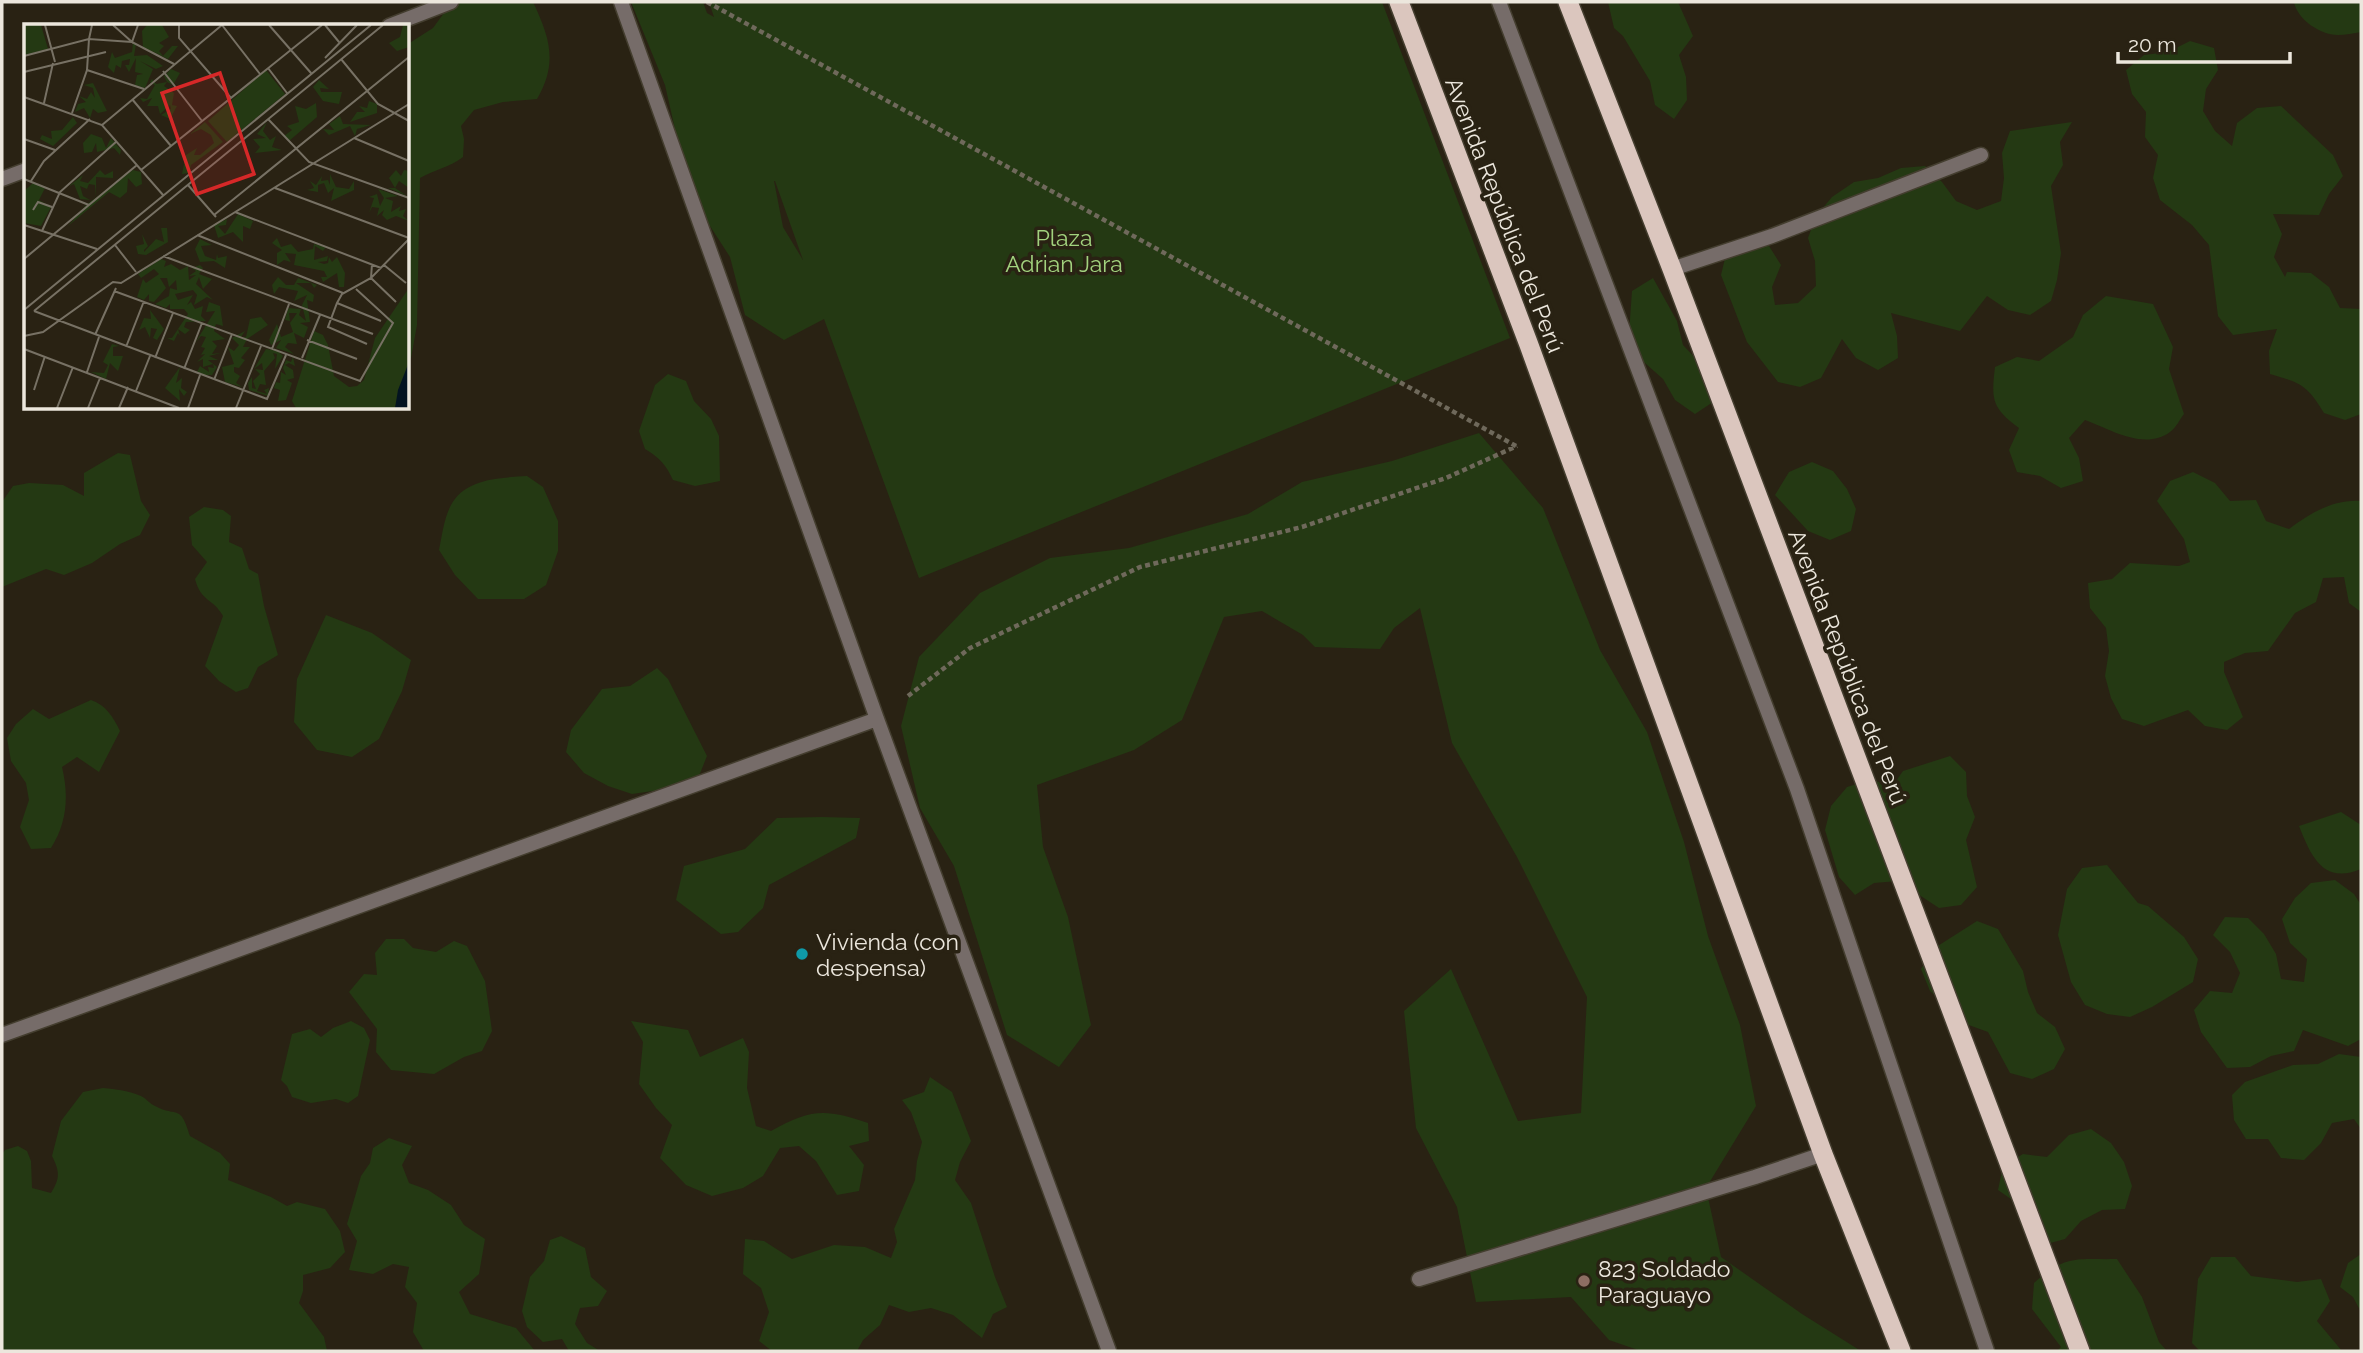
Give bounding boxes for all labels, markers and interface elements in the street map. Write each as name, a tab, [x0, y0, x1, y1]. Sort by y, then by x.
scale bar	[2118, 21, 2290, 65]
inset map	[24, 24, 410, 410]
text: 20 m	[2128, 32, 2176, 57]
street label: Avenida República del Perú	[1440, 74, 1570, 356]
park label: Plaza Adrian Jara	[1005, 224, 1123, 277]
street label: Avenida República del Perú	[1783, 526, 1913, 808]
place label: Vivienda (con despensa)	[816, 928, 959, 981]
marker: Vivienda (con despensa)	[794, 946, 810, 962]
place label: 823 Soldado Paraguayo	[1598, 1255, 1731, 1308]
marker: 823 Soldado Paraguayo	[1576, 1273, 1592, 1289]

